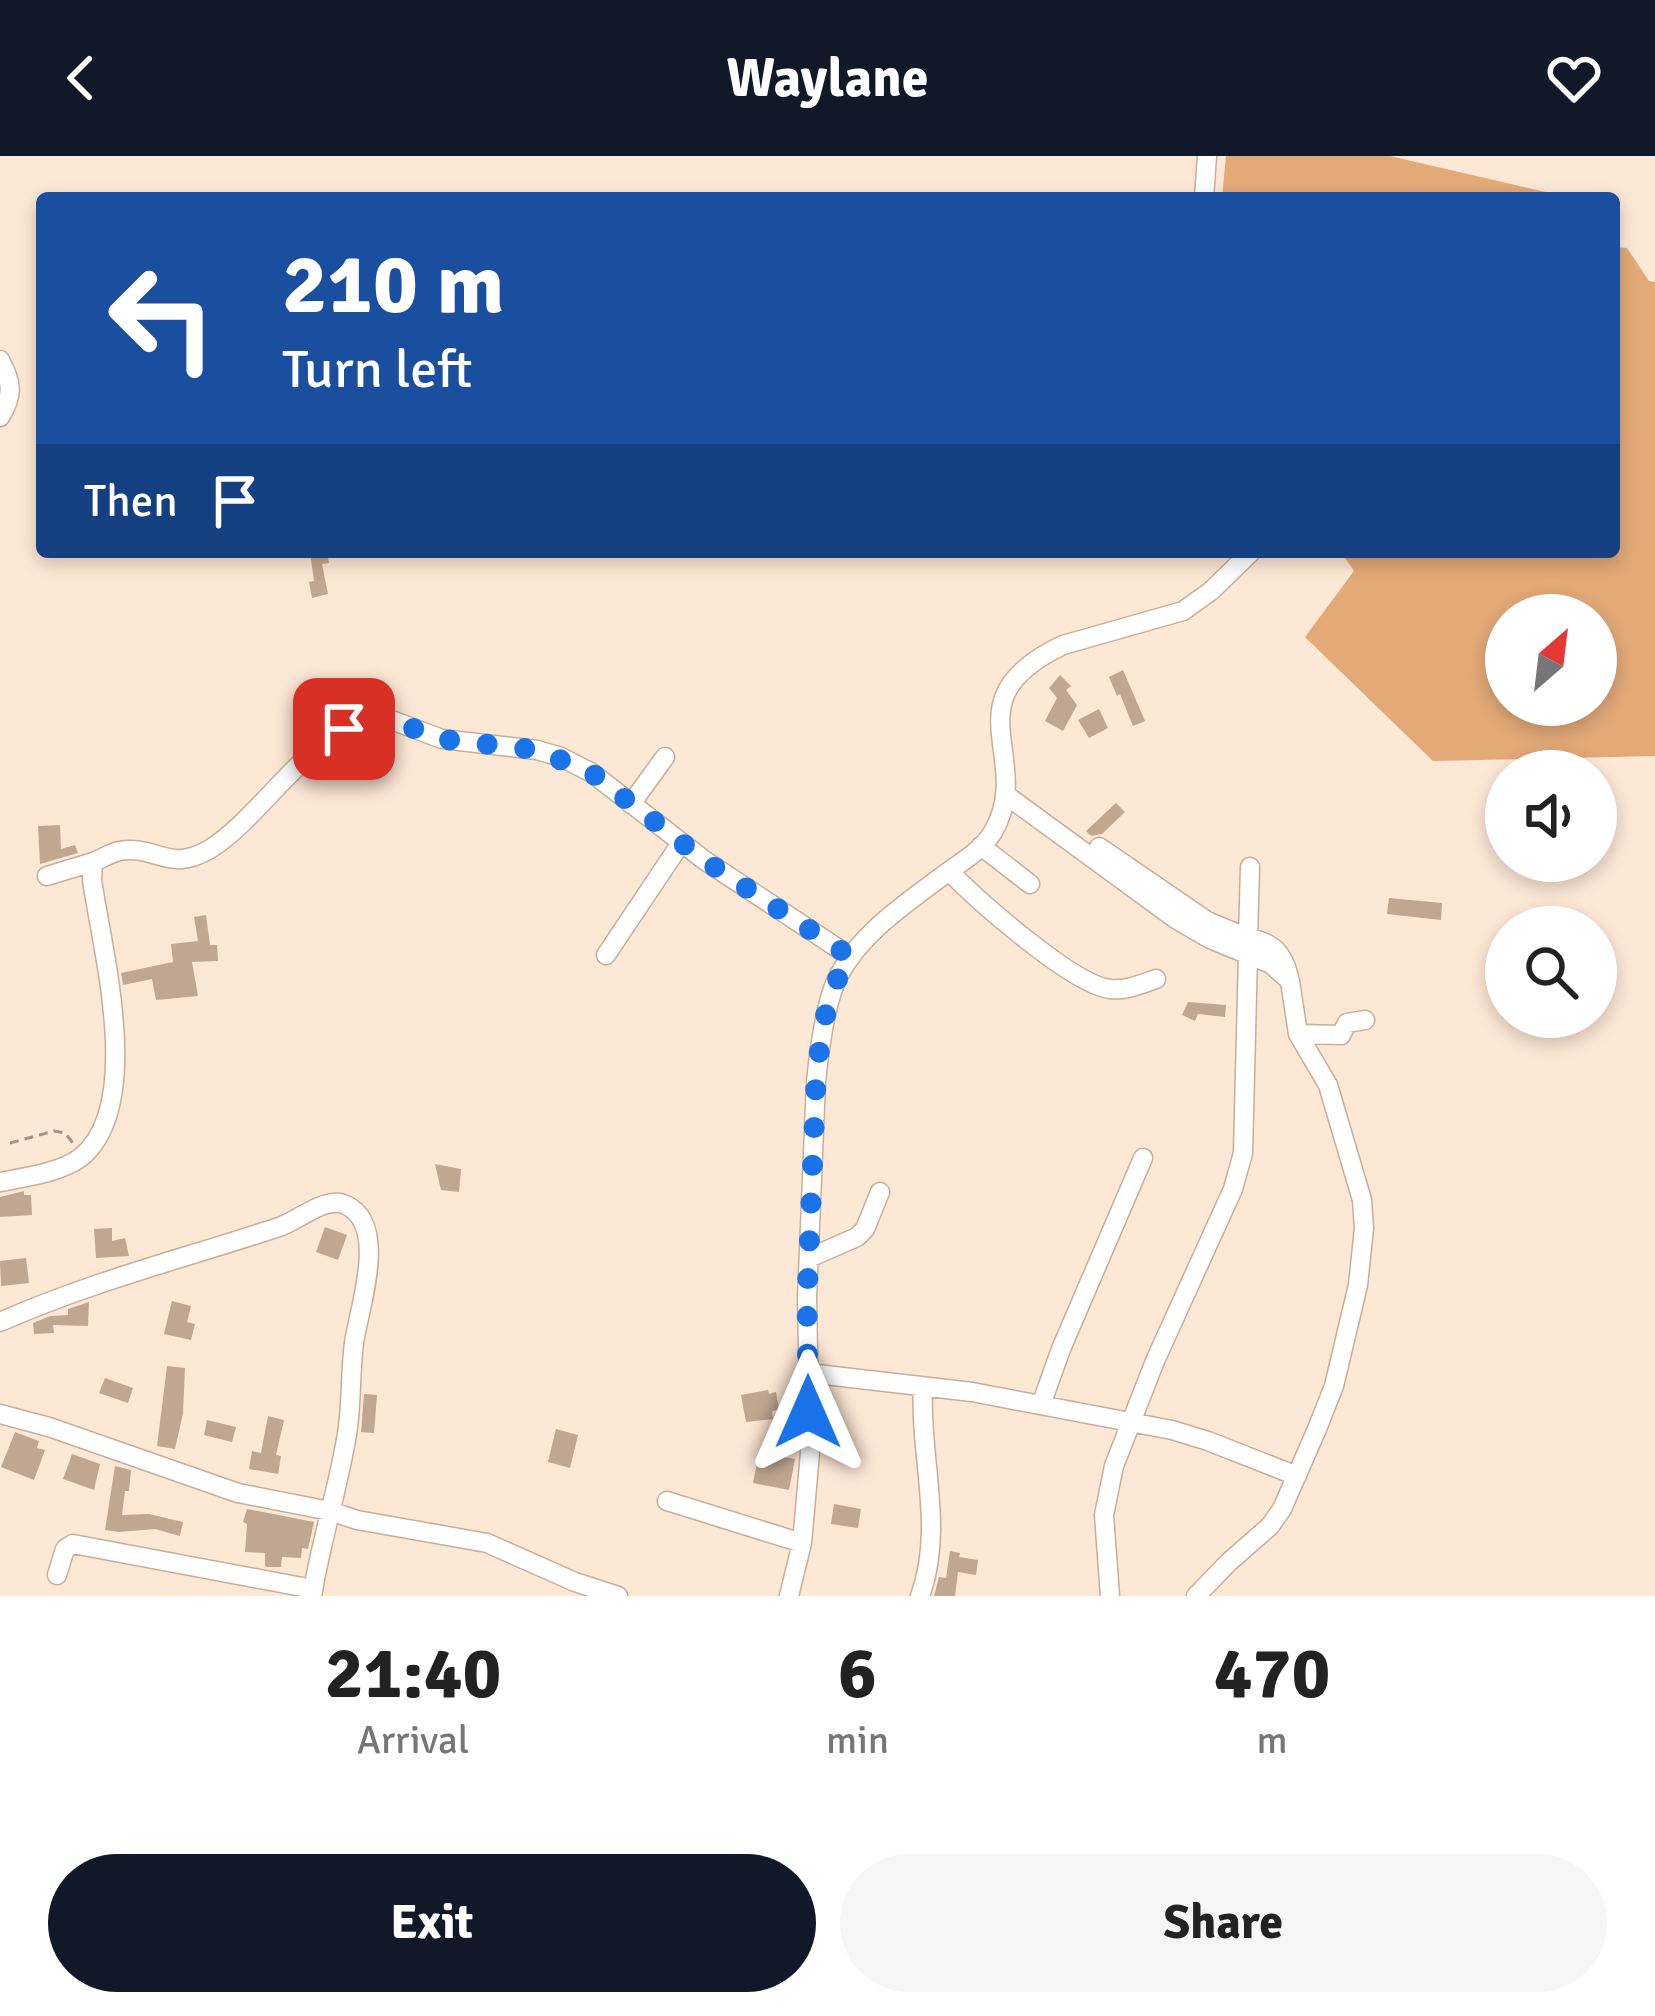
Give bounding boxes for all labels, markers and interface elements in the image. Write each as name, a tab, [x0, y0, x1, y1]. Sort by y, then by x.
icon: back	[48, 45, 114, 111]
text: Waylane	[726, 45, 929, 112]
icon: heart	[1541, 45, 1607, 111]
text: 210 m	[282, 233, 504, 337]
icon: left	[84, 240, 240, 396]
text: Turn left	[282, 336, 472, 403]
icon: arrive	[202, 468, 268, 534]
text: Then	[84, 474, 178, 529]
north arrow	[1485, 594, 1617, 726]
map controls	[1485, 594, 1617, 1038]
pin	[293, 678, 395, 780]
icon: arrive	[311, 696, 377, 762]
button: sound	[1485, 750, 1617, 882]
button: search	[1485, 906, 1617, 1038]
position arrow	[745, 1349, 871, 1475]
text: 21:40	[325, 1629, 501, 1718]
text: 6	[838, 1629, 877, 1718]
text: 470	[1214, 1629, 1330, 1718]
text: Arrival	[357, 1716, 469, 1764]
text: min	[826, 1716, 889, 1764]
text: m	[1256, 1716, 1288, 1764]
button: Exit	[48, 1854, 816, 1992]
button: Share	[840, 1854, 1607, 1992]

